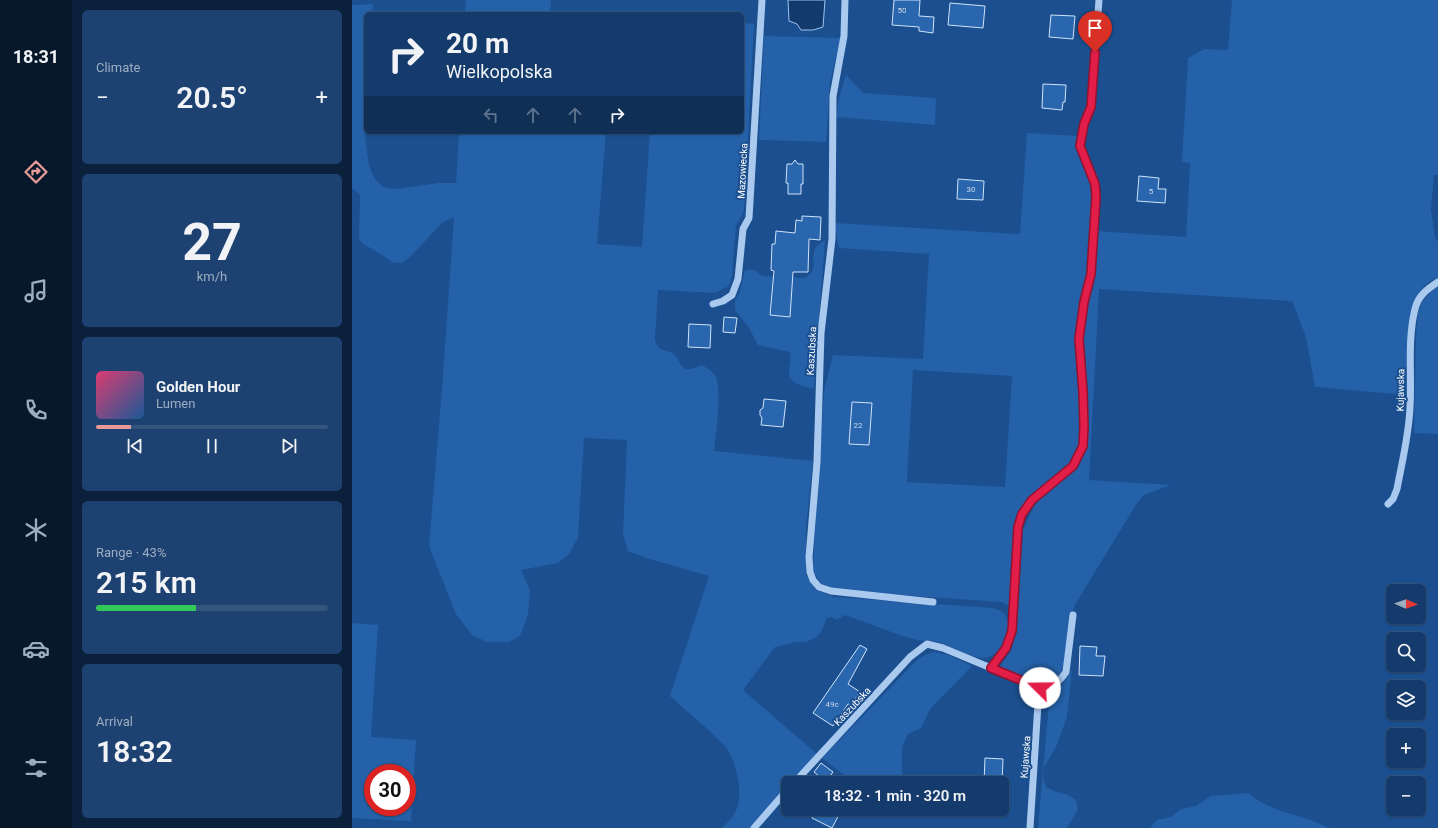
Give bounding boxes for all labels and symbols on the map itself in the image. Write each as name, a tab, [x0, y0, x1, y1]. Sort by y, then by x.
house number: 50	[898, 6, 907, 15]
pin	[1078, 11, 1112, 52]
street label: Mazowiecka	[736, 143, 749, 199]
house number: 30	[967, 185, 976, 194]
house number: 5	[1149, 187, 1154, 196]
street label: Kaszubska	[805, 326, 818, 376]
street label: Kujawska	[1395, 369, 1406, 411]
house number: 22	[854, 421, 863, 430]
north arrow	[1386, 584, 1426, 624]
position arrow	[1019, 667, 1061, 709]
street label: Kaszubska	[832, 685, 873, 728]
house number: 49c	[825, 700, 839, 709]
street label: Kujawska	[1019, 735, 1032, 779]
speed limit sign: 30	[364, 764, 416, 816]

